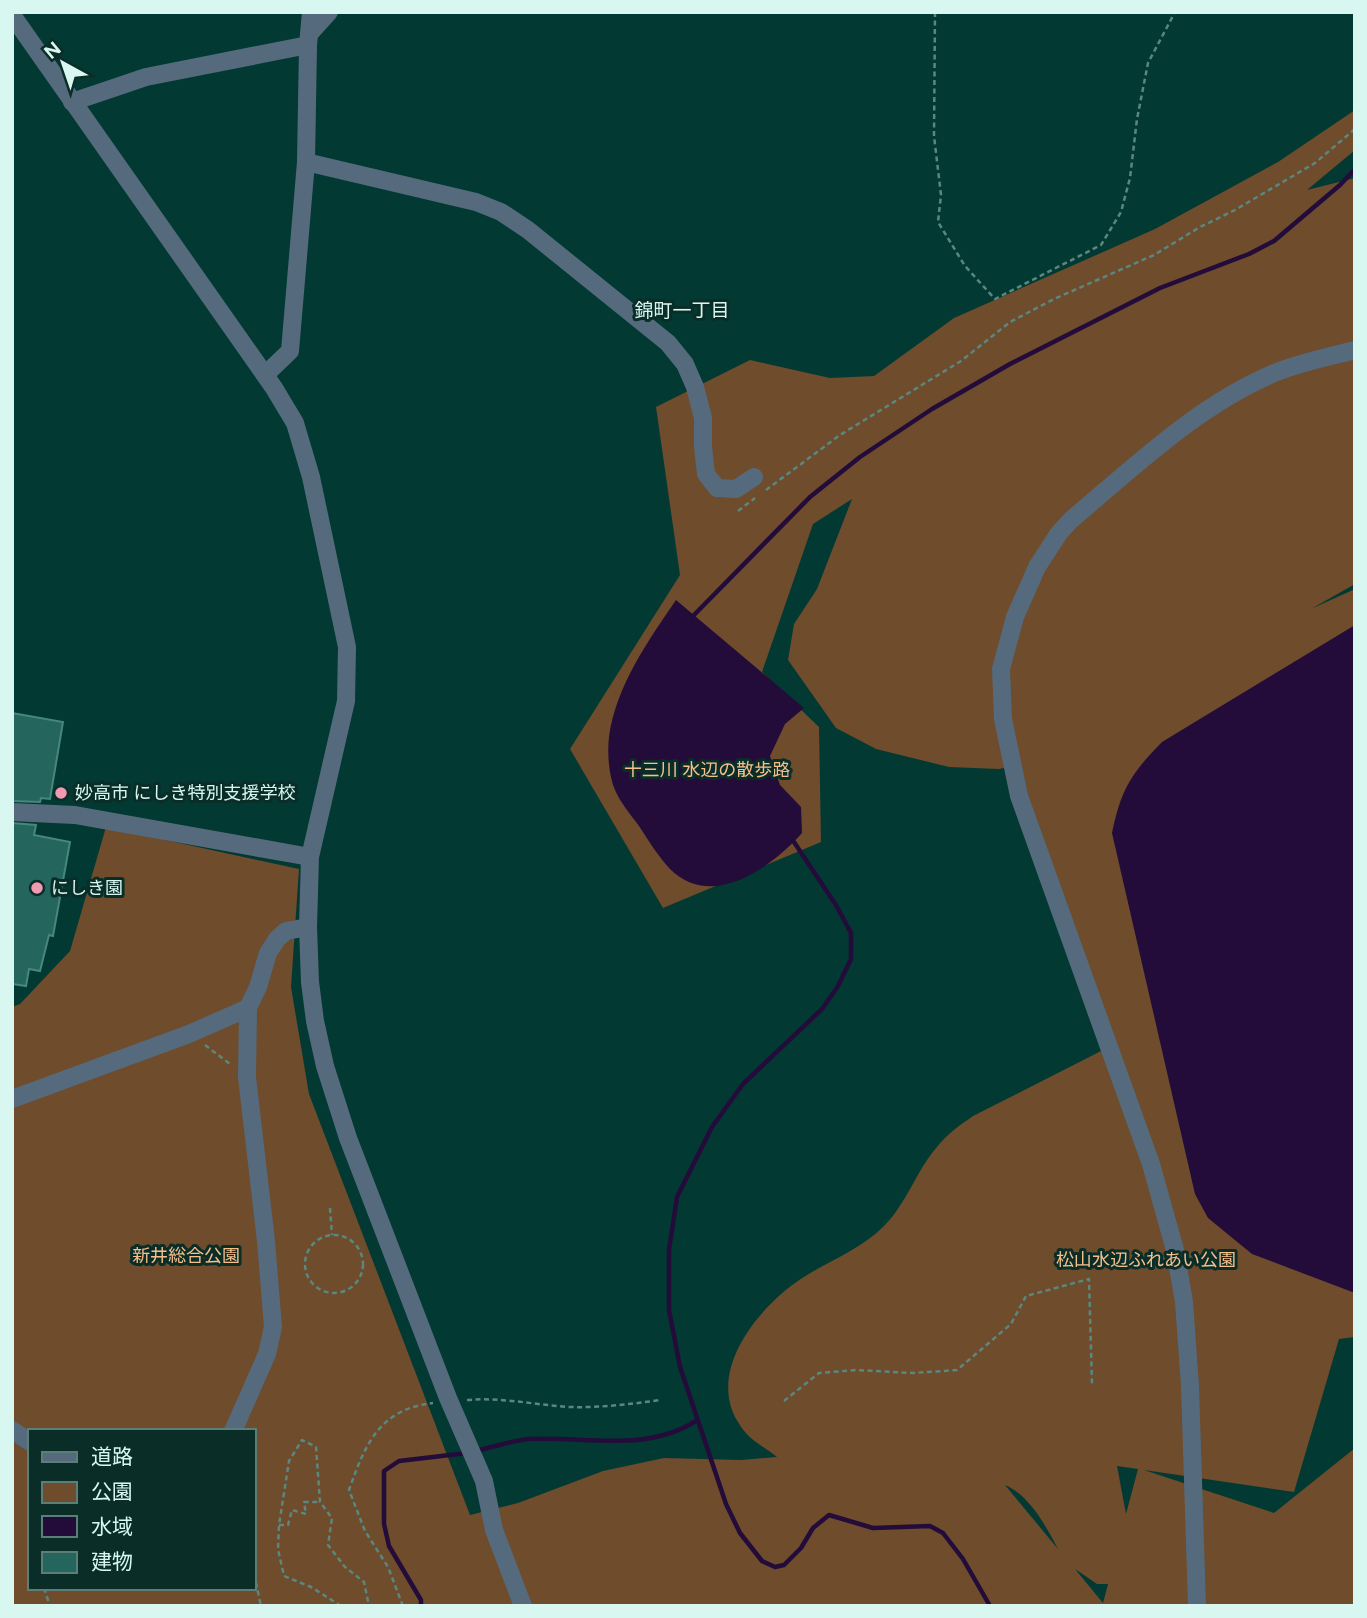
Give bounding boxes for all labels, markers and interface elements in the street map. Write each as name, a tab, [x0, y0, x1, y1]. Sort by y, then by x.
north arrow	[28, 28, 98, 98]
text: N	[39, 37, 65, 64]
district label: 錦町一丁目	[634, 299, 730, 322]
park label: 十三川 水辺の散歩路	[624, 759, 790, 781]
place label: 妙高市 にしき特別支援学校	[75, 782, 295, 804]
marker: 妙高市 にしき特別支援学校	[53, 785, 69, 801]
place label: にしき園	[51, 877, 123, 899]
marker: にしき園	[29, 880, 45, 896]
park label: 新井総合公園	[132, 1245, 240, 1267]
park label: 松山水辺ふれあい公園	[1056, 1249, 1236, 1271]
legend	[28, 1429, 256, 1590]
text: 道路	[91, 1444, 133, 1469]
text: 公園	[91, 1479, 133, 1504]
text: 水域	[91, 1514, 133, 1539]
text: 建物	[91, 1549, 133, 1574]

